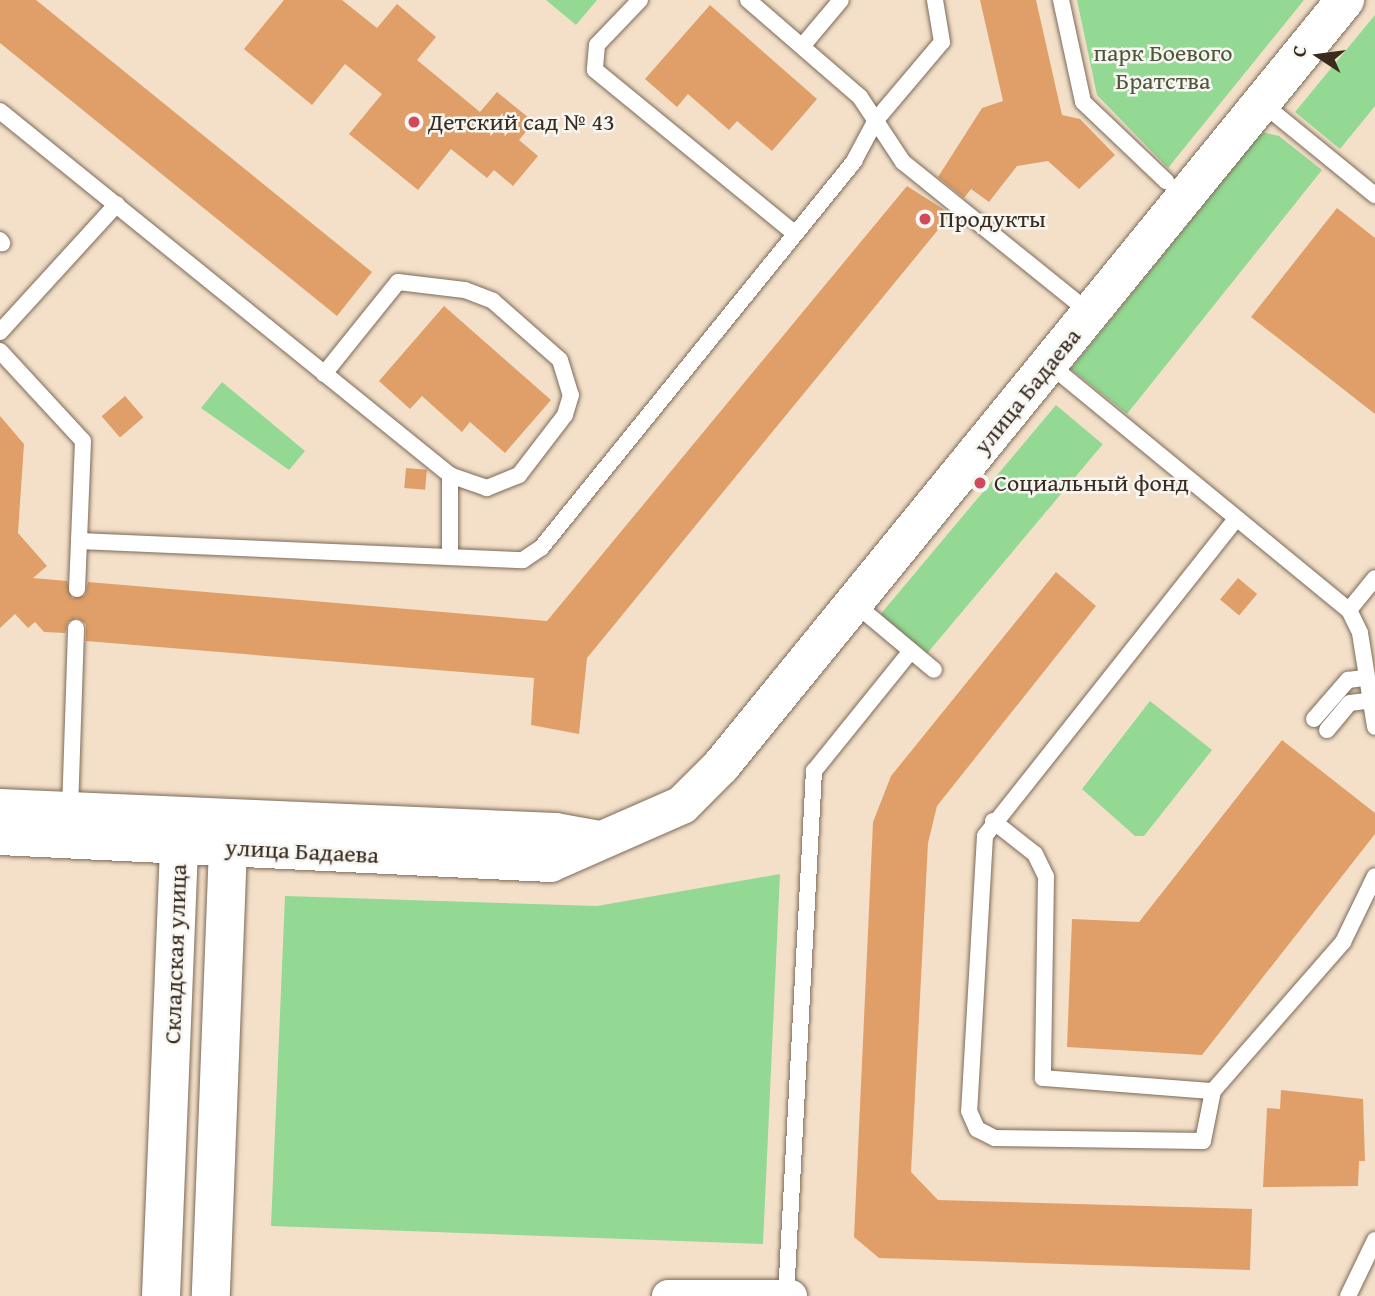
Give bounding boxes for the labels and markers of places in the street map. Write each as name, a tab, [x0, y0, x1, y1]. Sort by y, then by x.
place label: Детский сад № 43	[428, 108, 615, 136]
marker: Детский сад № 43	[406, 114, 422, 130]
place label: Продукты	[939, 205, 1046, 233]
marker: Продукты	[917, 211, 933, 227]
place label: Социальный фонд	[994, 469, 1189, 497]
marker: Социальный фонд	[972, 475, 988, 491]

